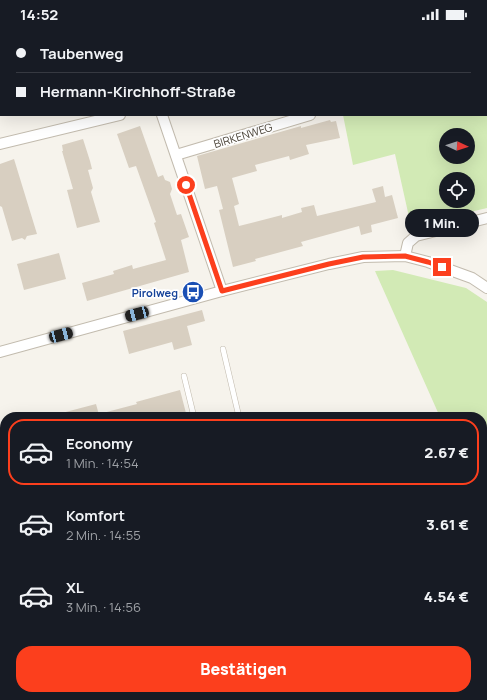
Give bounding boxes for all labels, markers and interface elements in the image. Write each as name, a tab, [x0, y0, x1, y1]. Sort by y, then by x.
text: 14:52	[20, 4, 58, 25]
text: Taubenweg	[40, 43, 124, 64]
text: Hermann-Kirchhoff-Straße	[40, 81, 236, 102]
street label: BIRKENWEG	[212, 119, 274, 151]
north arrow	[439, 128, 475, 164]
map controls	[439, 128, 475, 208]
button: locate	[439, 172, 475, 208]
route start	[177, 176, 195, 194]
callout: 1 Min.	[405, 209, 479, 237]
text: 1 Min.	[424, 214, 460, 232]
route end	[433, 258, 451, 276]
bus stop icon: Pirolweg	[180, 279, 206, 305]
place label: Pirolweg	[132, 285, 178, 300]
car	[124, 305, 150, 323]
car	[48, 326, 74, 344]
text: Economy	[66, 433, 133, 454]
icon: car	[18, 434, 54, 470]
text: 2.67 €	[424, 442, 469, 463]
text: 1 Min. · 14:54	[66, 454, 139, 472]
text: Komfort	[66, 505, 125, 526]
icon: car	[18, 506, 54, 542]
text: 3.61 €	[426, 514, 469, 535]
text: 2 Min. · 14:55	[66, 526, 141, 544]
text: XL	[66, 577, 84, 598]
icon: car	[18, 578, 54, 614]
text: 4.54 €	[424, 586, 469, 607]
text: 3 Min. · 14:56	[66, 598, 141, 616]
button: Bestätigen	[16, 646, 471, 692]

